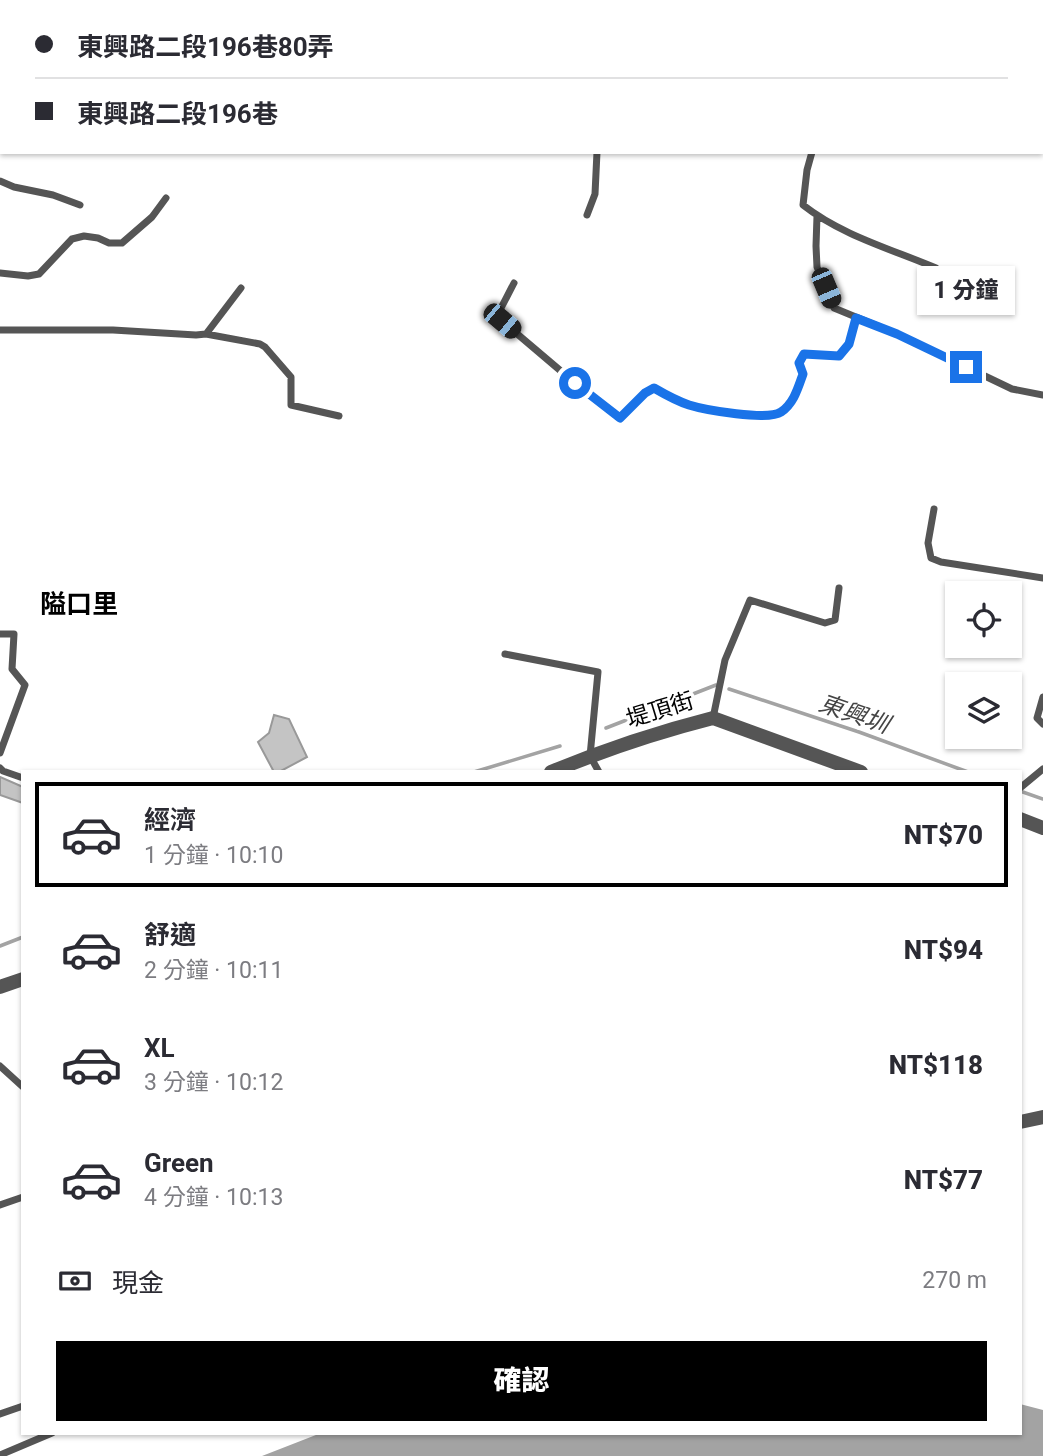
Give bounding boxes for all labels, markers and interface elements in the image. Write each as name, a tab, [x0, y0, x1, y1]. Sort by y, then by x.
text: 東興路二段196巷80弄	[77, 32, 334, 62]
text: 東興路二段196巷	[77, 99, 278, 129]
car	[809, 265, 844, 311]
callout: 1 分鐘	[917, 266, 1015, 314]
text: 1 分鐘	[934, 277, 999, 304]
car	[480, 299, 525, 343]
route end	[950, 351, 982, 383]
route start	[559, 367, 591, 399]
map controls	[945, 581, 1022, 749]
button: locate	[945, 581, 1022, 658]
district label: 隘口里	[40, 589, 118, 619]
button: layers	[945, 672, 1022, 749]
street label: 堤頂街	[623, 687, 697, 733]
water label: 東興圳	[815, 689, 895, 740]
icon: car	[60, 803, 123, 866]
text: 經濟	[144, 805, 196, 835]
text: NT$70	[904, 820, 983, 850]
text: 1 分鐘 · 10:10	[144, 842, 283, 869]
icon: car	[60, 918, 123, 981]
text: 舒適	[144, 920, 196, 950]
text: NT$94	[904, 935, 983, 965]
text: 2 分鐘 · 10:11	[144, 957, 283, 984]
icon: car	[60, 1033, 123, 1096]
text: XL	[144, 1033, 175, 1063]
text: NT$118	[889, 1050, 983, 1080]
text: 3 分鐘 · 10:12	[144, 1069, 283, 1096]
icon: car	[60, 1148, 123, 1211]
text: Green	[144, 1148, 214, 1178]
text: NT$77	[904, 1165, 983, 1195]
text: 4 分鐘 · 10:13	[144, 1184, 283, 1211]
icon: cash	[56, 1262, 94, 1300]
text: 270 m	[922, 1267, 987, 1294]
text: 現金	[112, 1268, 164, 1298]
button: 確認	[56, 1341, 987, 1421]

